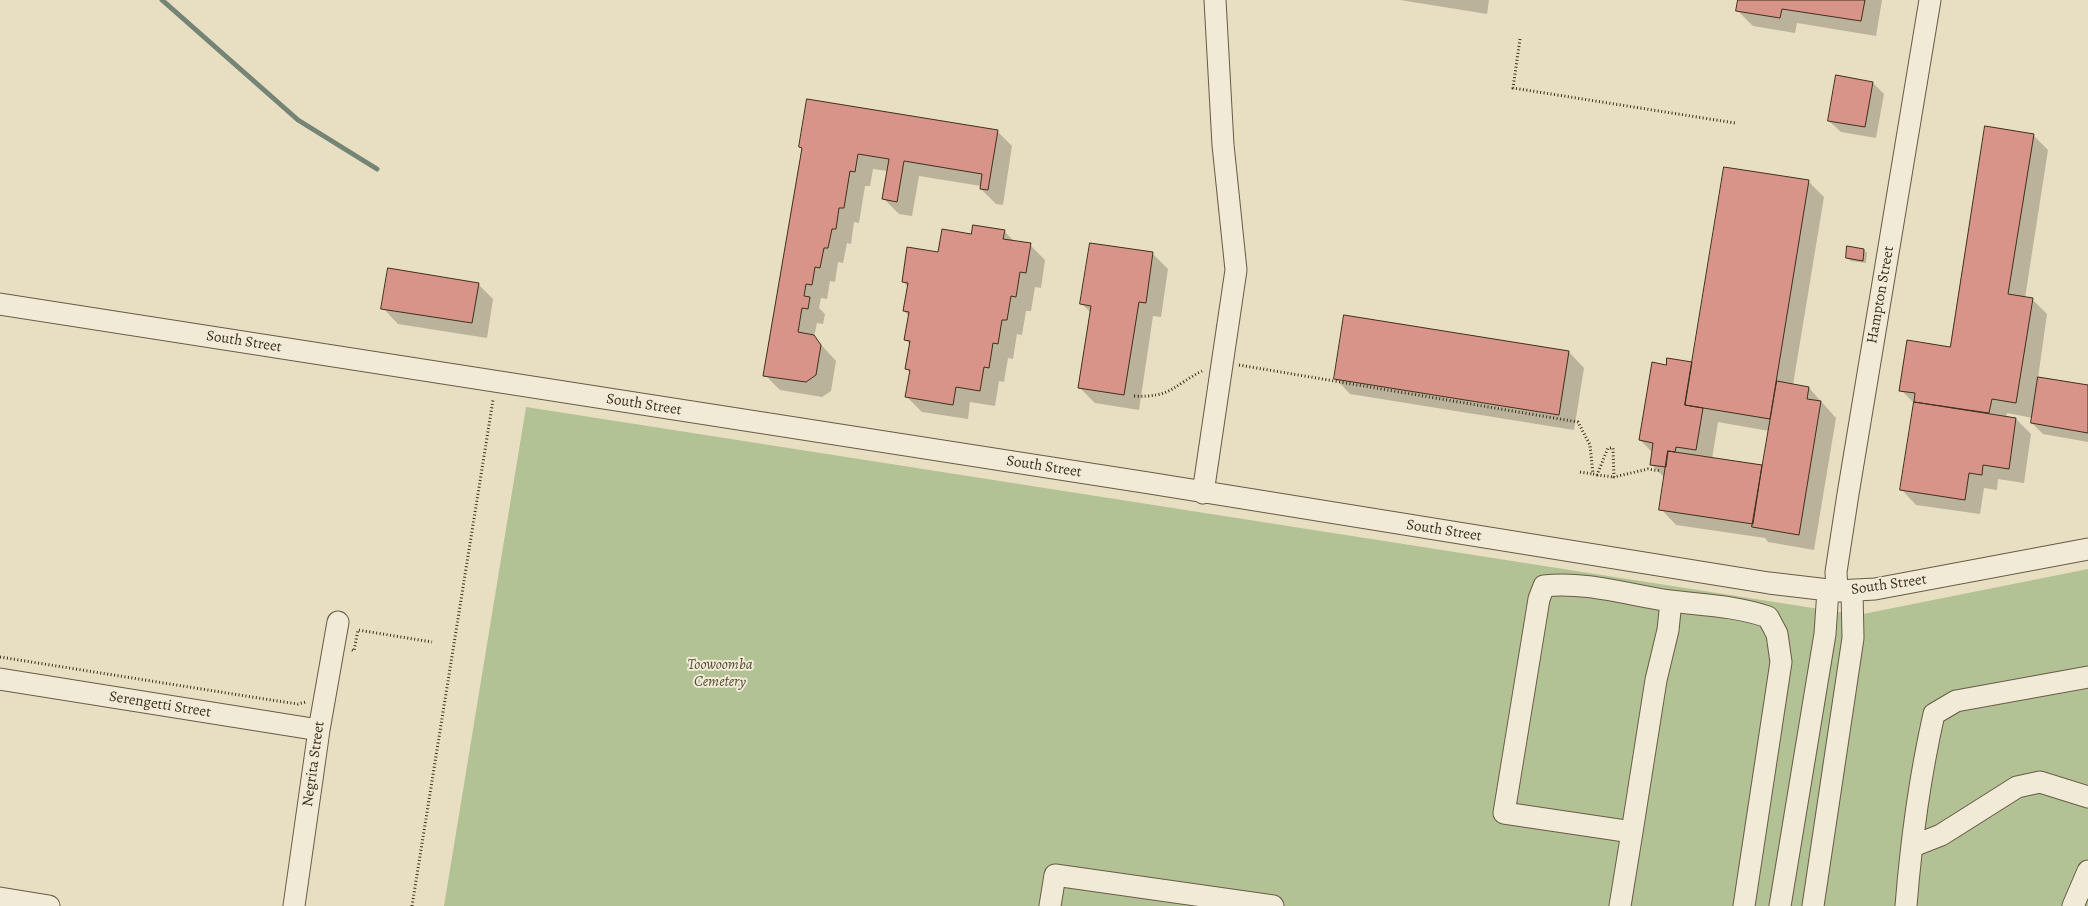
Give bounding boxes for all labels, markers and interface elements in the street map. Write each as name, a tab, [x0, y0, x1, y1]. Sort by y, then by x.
street label: Hampton Street	[1864, 245, 1898, 345]
street label: South Street	[205, 327, 283, 357]
street label: South Street	[605, 390, 683, 420]
street label: South Street	[1005, 452, 1083, 482]
street label: South Street	[1405, 516, 1483, 546]
street label: South Street	[1850, 571, 1928, 599]
park label: Toowoomba Cemetery	[687, 656, 753, 691]
street label: Serengetti Street	[108, 688, 212, 722]
street label: Negrita Street	[299, 720, 329, 808]

